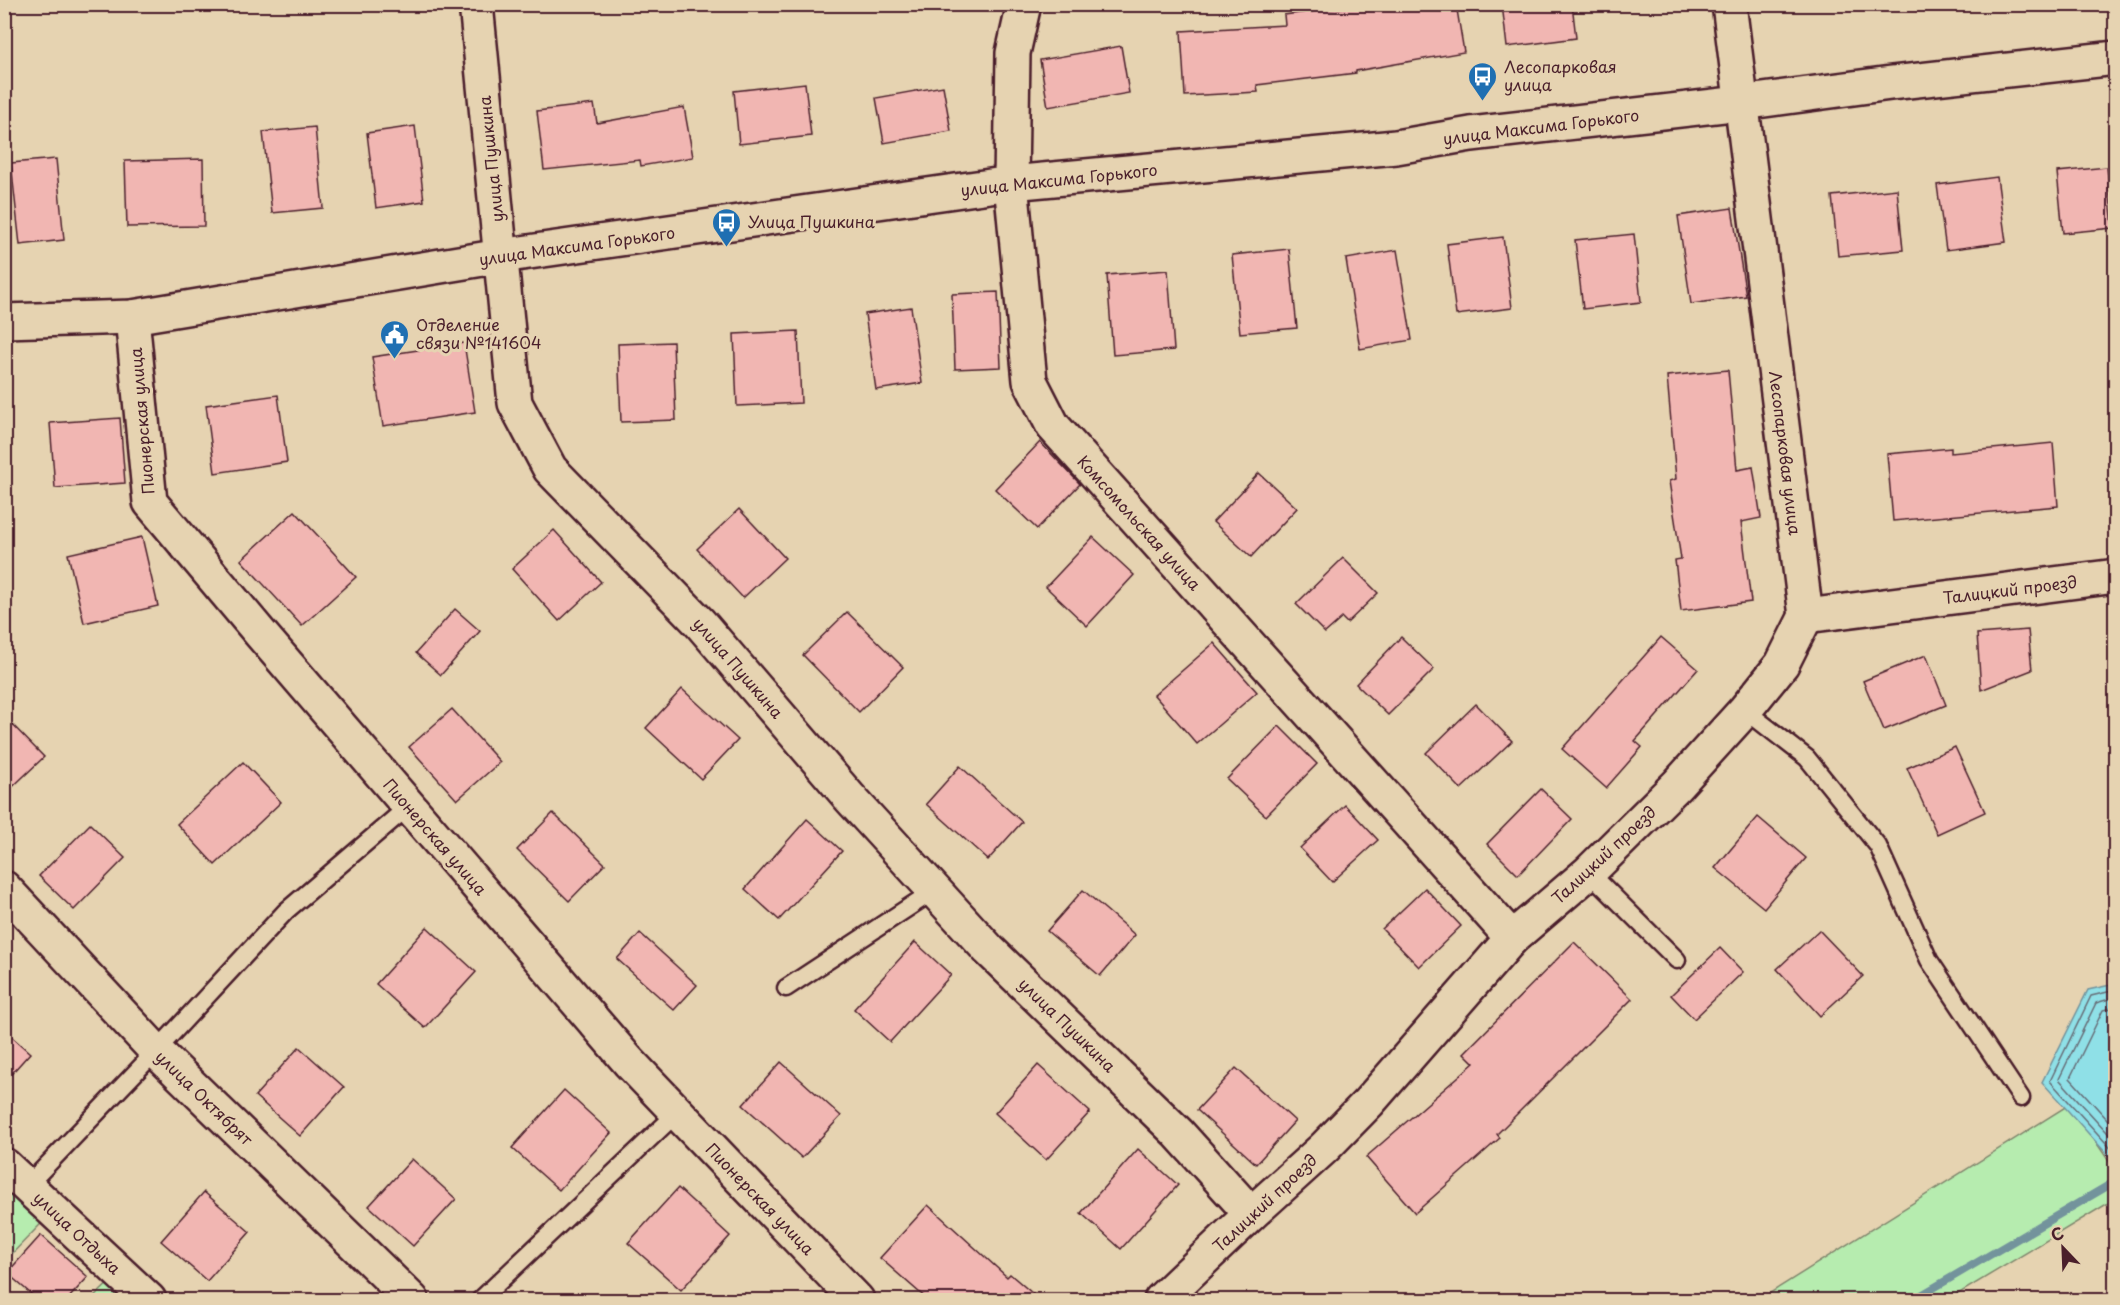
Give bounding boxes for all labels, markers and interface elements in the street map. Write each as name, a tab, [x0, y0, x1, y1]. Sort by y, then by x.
place label: Лесопарковая улица	[1504, 54, 1617, 96]
bus stop icon: Лесопарковая улица	[1467, 60, 1499, 102]
street label: улица Пушкина	[471, 95, 509, 223]
street label: улица Максима Горького	[1441, 102, 1640, 150]
street label: улица Максима Горького	[959, 157, 1158, 201]
bus stop icon: Улица Пушкина	[711, 206, 743, 248]
place label: Улица Пушкина	[748, 209, 875, 233]
street label: улица Максима Горького	[477, 219, 676, 271]
place label: Отделение связи №141604	[416, 312, 542, 354]
public building icon: Отделение связи №141604	[379, 318, 411, 360]
street label: Пионерская улица	[123, 347, 159, 495]
street label: Лесопарковая улица	[1764, 369, 1808, 536]
street label: Комсомольская улица	[1072, 450, 1207, 595]
street label: Талицкий проезд	[1941, 569, 2078, 609]
street label: улица Пушкина	[688, 612, 789, 723]
street label: Пионерская улица	[378, 773, 493, 900]
street label: Талицкий проезд	[1546, 799, 1661, 909]
street label: улица Пушкина	[1014, 972, 1122, 1077]
street label: улица Октябрят	[151, 1044, 259, 1150]
street label: Пионерская улица	[701, 1137, 821, 1260]
street label: Талицкий проезд	[1207, 1147, 1322, 1257]
street label: улица Отдыха	[29, 1185, 127, 1279]
north arrow	[2033, 1218, 2093, 1278]
text: С	[2047, 1220, 2067, 1247]

